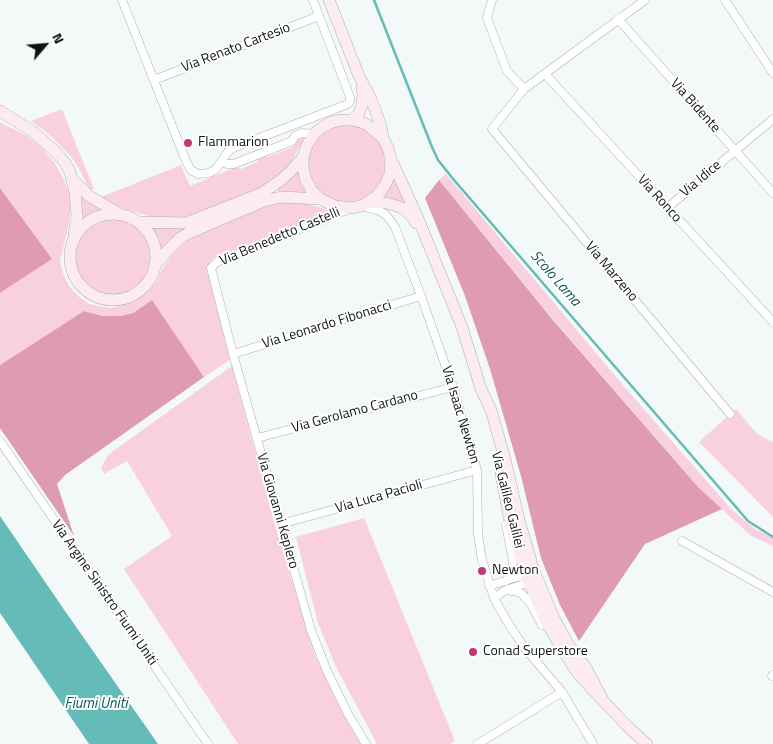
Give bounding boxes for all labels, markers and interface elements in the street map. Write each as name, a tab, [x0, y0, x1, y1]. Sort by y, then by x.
north arrow	[20, 20, 70, 70]
street label: Via Renato Cartesio	[179, 20, 293, 76]
text: N	[47, 29, 70, 47]
street label: Via Bidente	[666, 76, 724, 136]
place label: Flammarion	[198, 135, 269, 151]
marker: Flammarion	[182, 137, 194, 149]
street label: Via Idice	[677, 157, 725, 201]
street label: Via Ronco	[633, 172, 685, 226]
street label: Via Benedetto Castelli	[217, 204, 343, 270]
street label: Via Marzeno	[581, 239, 641, 305]
water label: Scolo Lama	[526, 248, 584, 310]
street label: Via Leonardo Fibonacci	[260, 297, 394, 353]
street label: Via Isaac Newton	[437, 364, 483, 466]
street label: Via Gerolamo Cardano	[290, 387, 420, 437]
street label: Via Galileo Galilei	[487, 450, 527, 550]
street label: Via Giovanni Keplero	[252, 451, 302, 571]
street label: Via Luca Pacioli	[334, 477, 424, 517]
street label: Via Argine Sinistro Fiumi Uniti	[47, 517, 161, 669]
place label: Newton	[492, 563, 539, 579]
marker: Newton	[476, 565, 488, 577]
place label: Conad Superstore	[483, 644, 588, 660]
marker: Conad Superstore	[467, 646, 479, 658]
water label: Fiumi Uniti	[64, 695, 128, 713]

